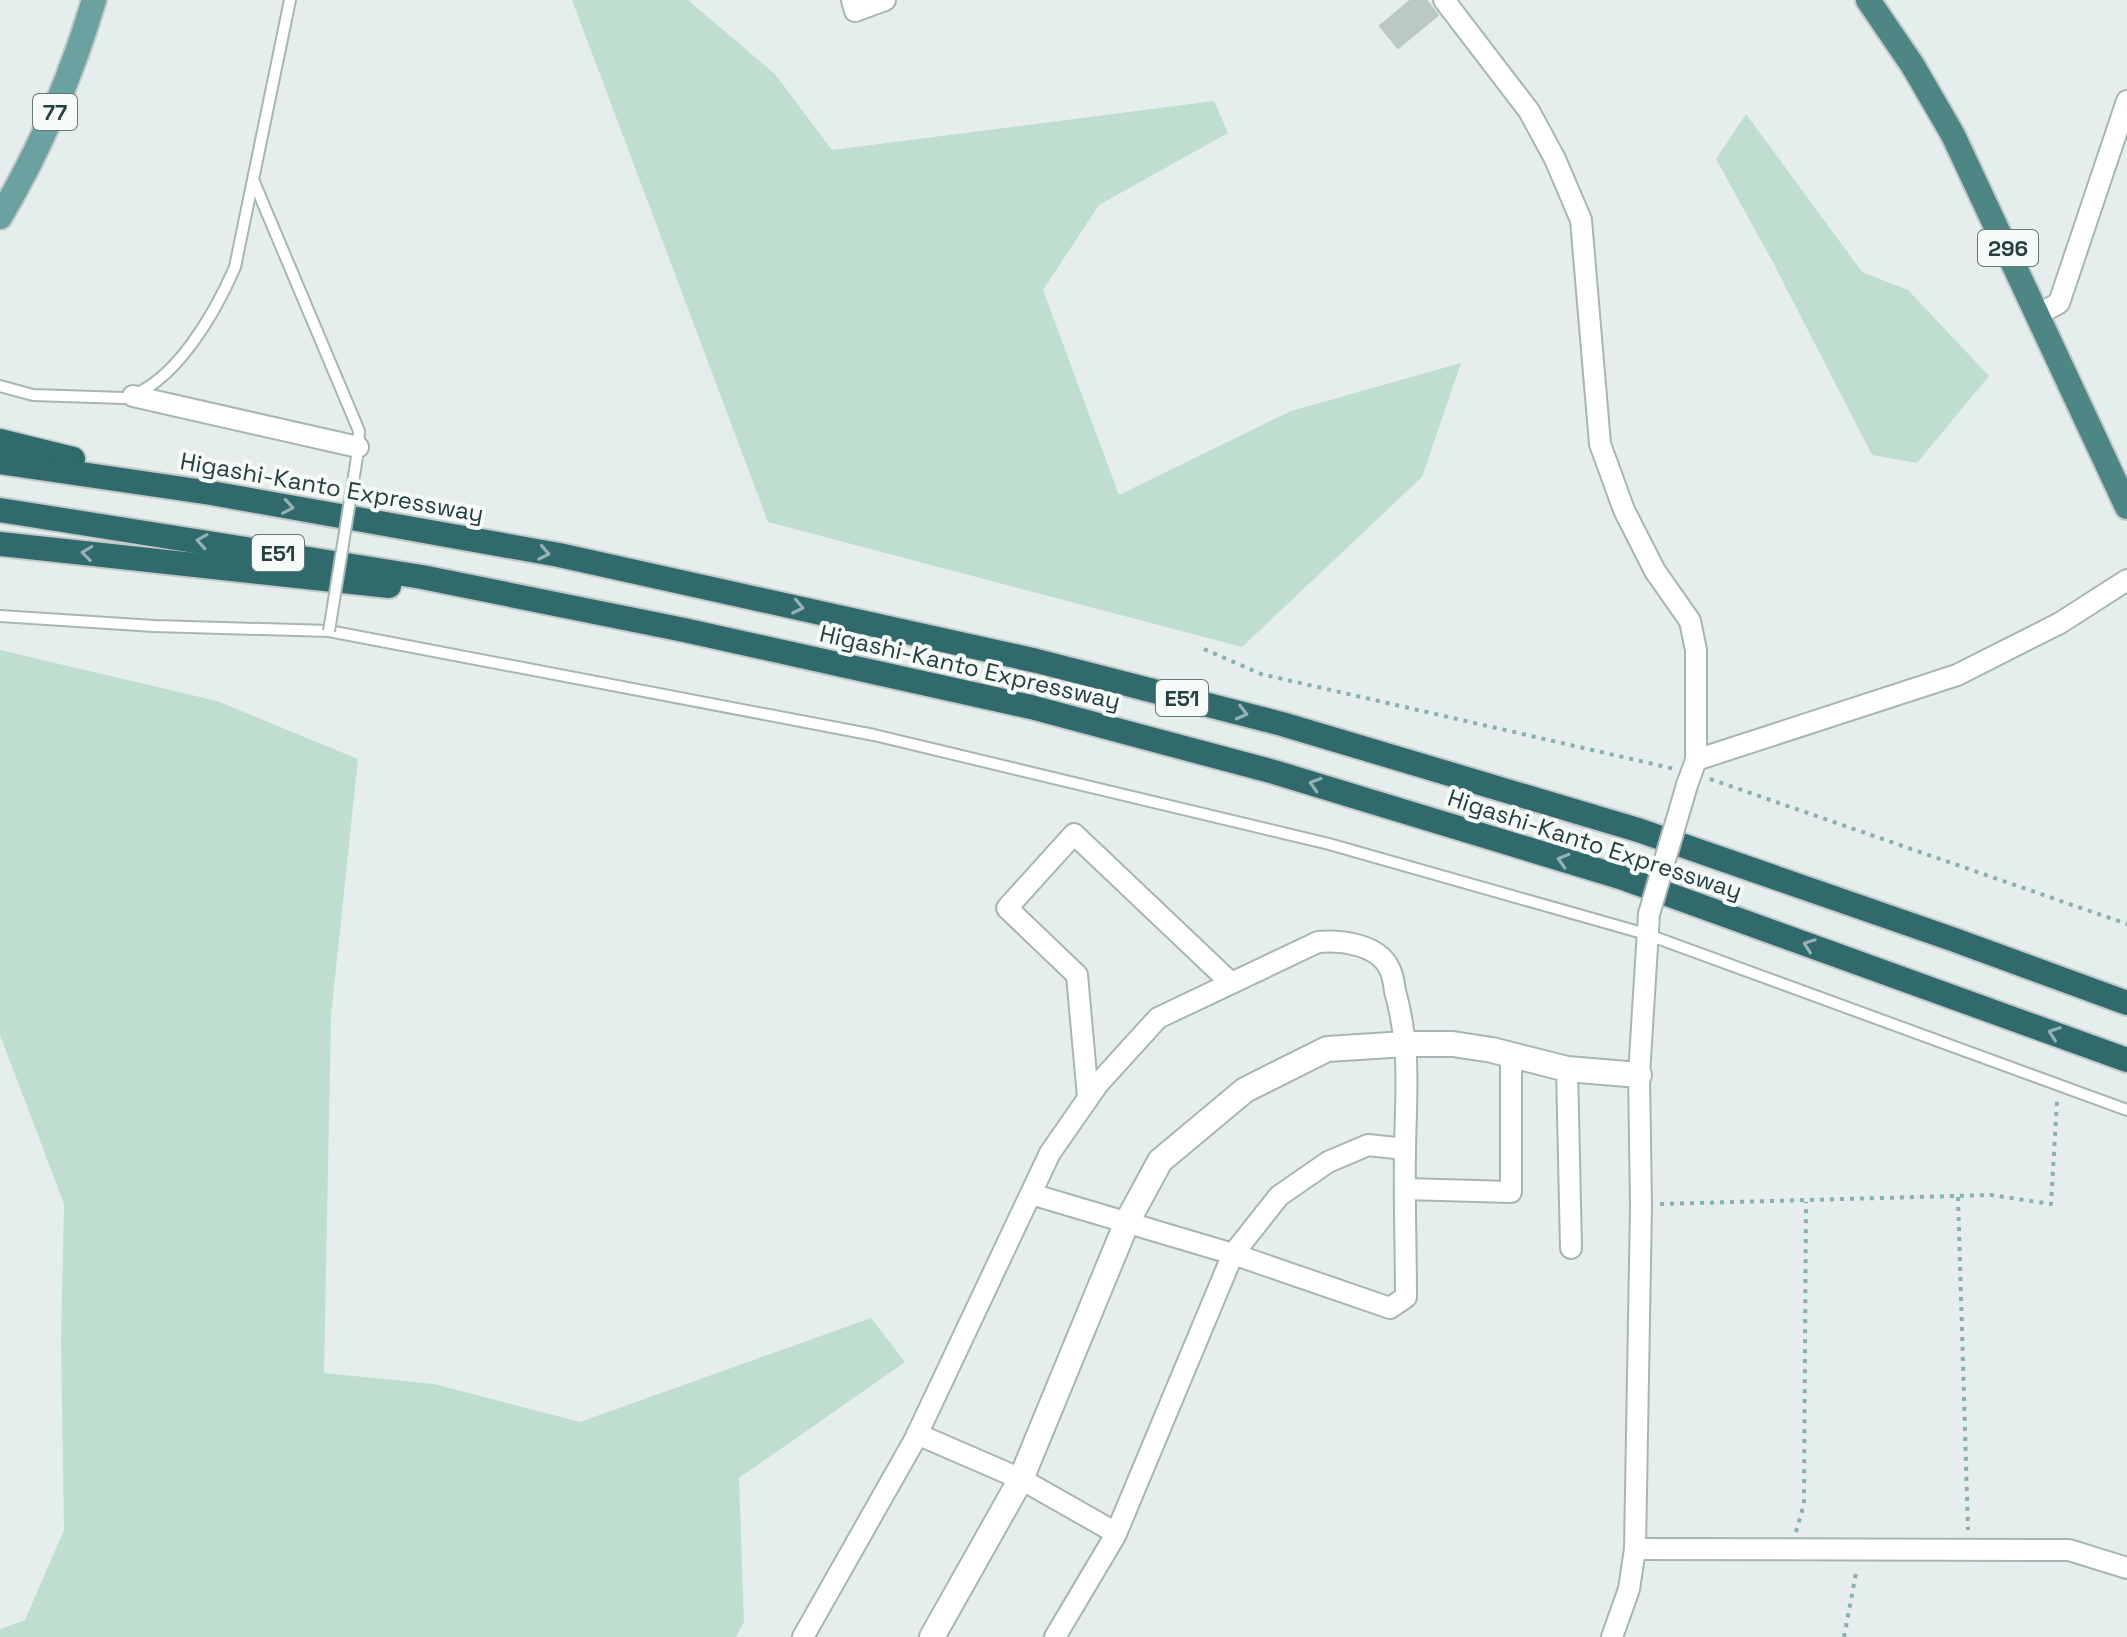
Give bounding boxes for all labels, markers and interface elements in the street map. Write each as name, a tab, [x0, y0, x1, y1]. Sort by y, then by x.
road number: 77	[33, 94, 77, 130]
road number: 296	[1978, 230, 2038, 266]
street label: Higashi-Kanto Expressway	[178, 445, 486, 529]
one-way arrow	[281, 498, 295, 515]
one-way arrow	[195, 533, 209, 550]
road number: E51	[252, 535, 304, 571]
one-way arrow	[537, 543, 551, 560]
one-way arrow	[81, 544, 94, 561]
one-way arrow	[791, 598, 804, 615]
street label: Higashi-Kanto Expressway	[817, 617, 1123, 717]
road number: E51	[1156, 680, 1208, 716]
one-way arrow	[1234, 704, 1248, 721]
one-way arrow	[1308, 778, 1322, 794]
street label: Higashi-Kanto Expressway	[1444, 782, 1746, 906]
one-way arrow	[1557, 853, 1571, 869]
one-way arrow	[1803, 938, 1817, 955]
one-way arrow	[2047, 1026, 2061, 1043]

